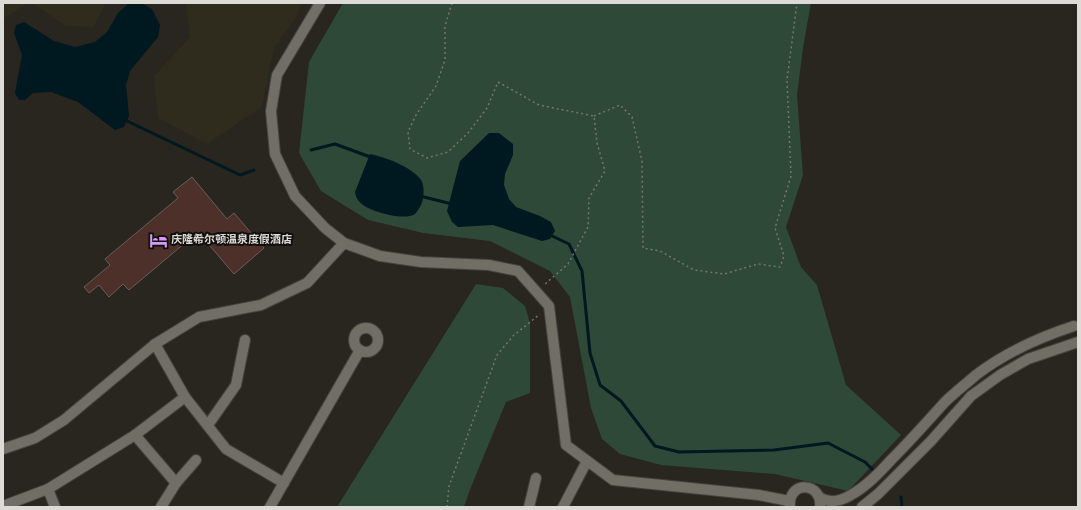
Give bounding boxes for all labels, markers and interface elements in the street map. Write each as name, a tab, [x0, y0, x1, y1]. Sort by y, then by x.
hotel icon: 庆隆·希尔顿温泉度假酒店	[148, 230, 168, 250]
place label: 庆隆·希尔顿温泉度假酒店	[171, 233, 292, 247]

